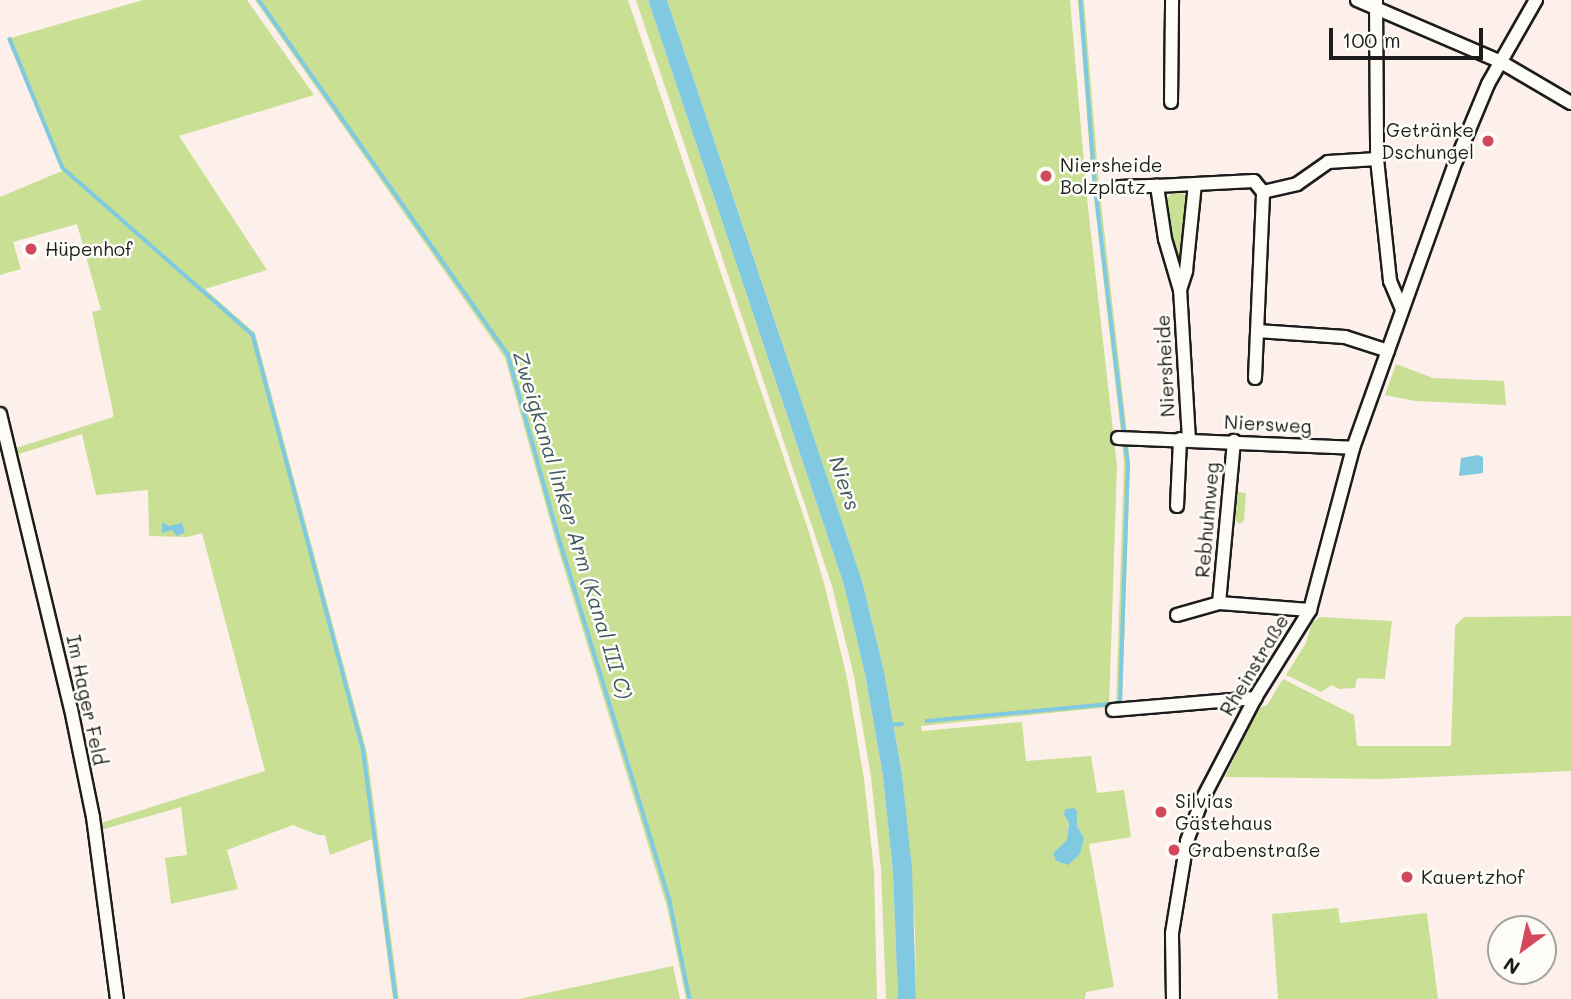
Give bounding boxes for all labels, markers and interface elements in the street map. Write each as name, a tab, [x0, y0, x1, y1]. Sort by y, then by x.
scale bar	[1333, 14, 1487, 58]
text: 100 m	[1342, 26, 1401, 53]
place label: Getränke Dschungel	[1381, 119, 1474, 163]
marker: Getränke Dschungel	[1480, 133, 1496, 149]
place label: Niersheide Bolzplatz	[1060, 154, 1162, 198]
marker: Niersheide Bolzplatz	[1038, 168, 1054, 184]
place label: Hüpenhof	[45, 238, 132, 260]
marker: Hüpenhof	[23, 241, 39, 257]
street label: Niersheide	[1151, 314, 1179, 418]
water label: Zweigkanal linker Arm (Kanal III C)	[508, 348, 638, 702]
street label: Niersweg	[1224, 410, 1312, 438]
water label: Niers	[824, 453, 866, 513]
street label: Rebhuhnweg	[1191, 461, 1223, 579]
street label: Rheinstraße	[1215, 610, 1293, 720]
street label: Im Hager Feld	[62, 633, 112, 767]
place label: Silvias Gästehaus	[1175, 790, 1272, 834]
marker: Silvias Gästehaus	[1153, 804, 1169, 820]
place label: Grabenstraße	[1188, 839, 1321, 861]
marker: Grabenstraße	[1166, 842, 1182, 858]
place label: Kauertzhof	[1421, 866, 1524, 888]
marker: Kauertzhof	[1399, 869, 1415, 885]
north arrow	[1487, 915, 1557, 985]
text: N	[1499, 952, 1524, 981]

